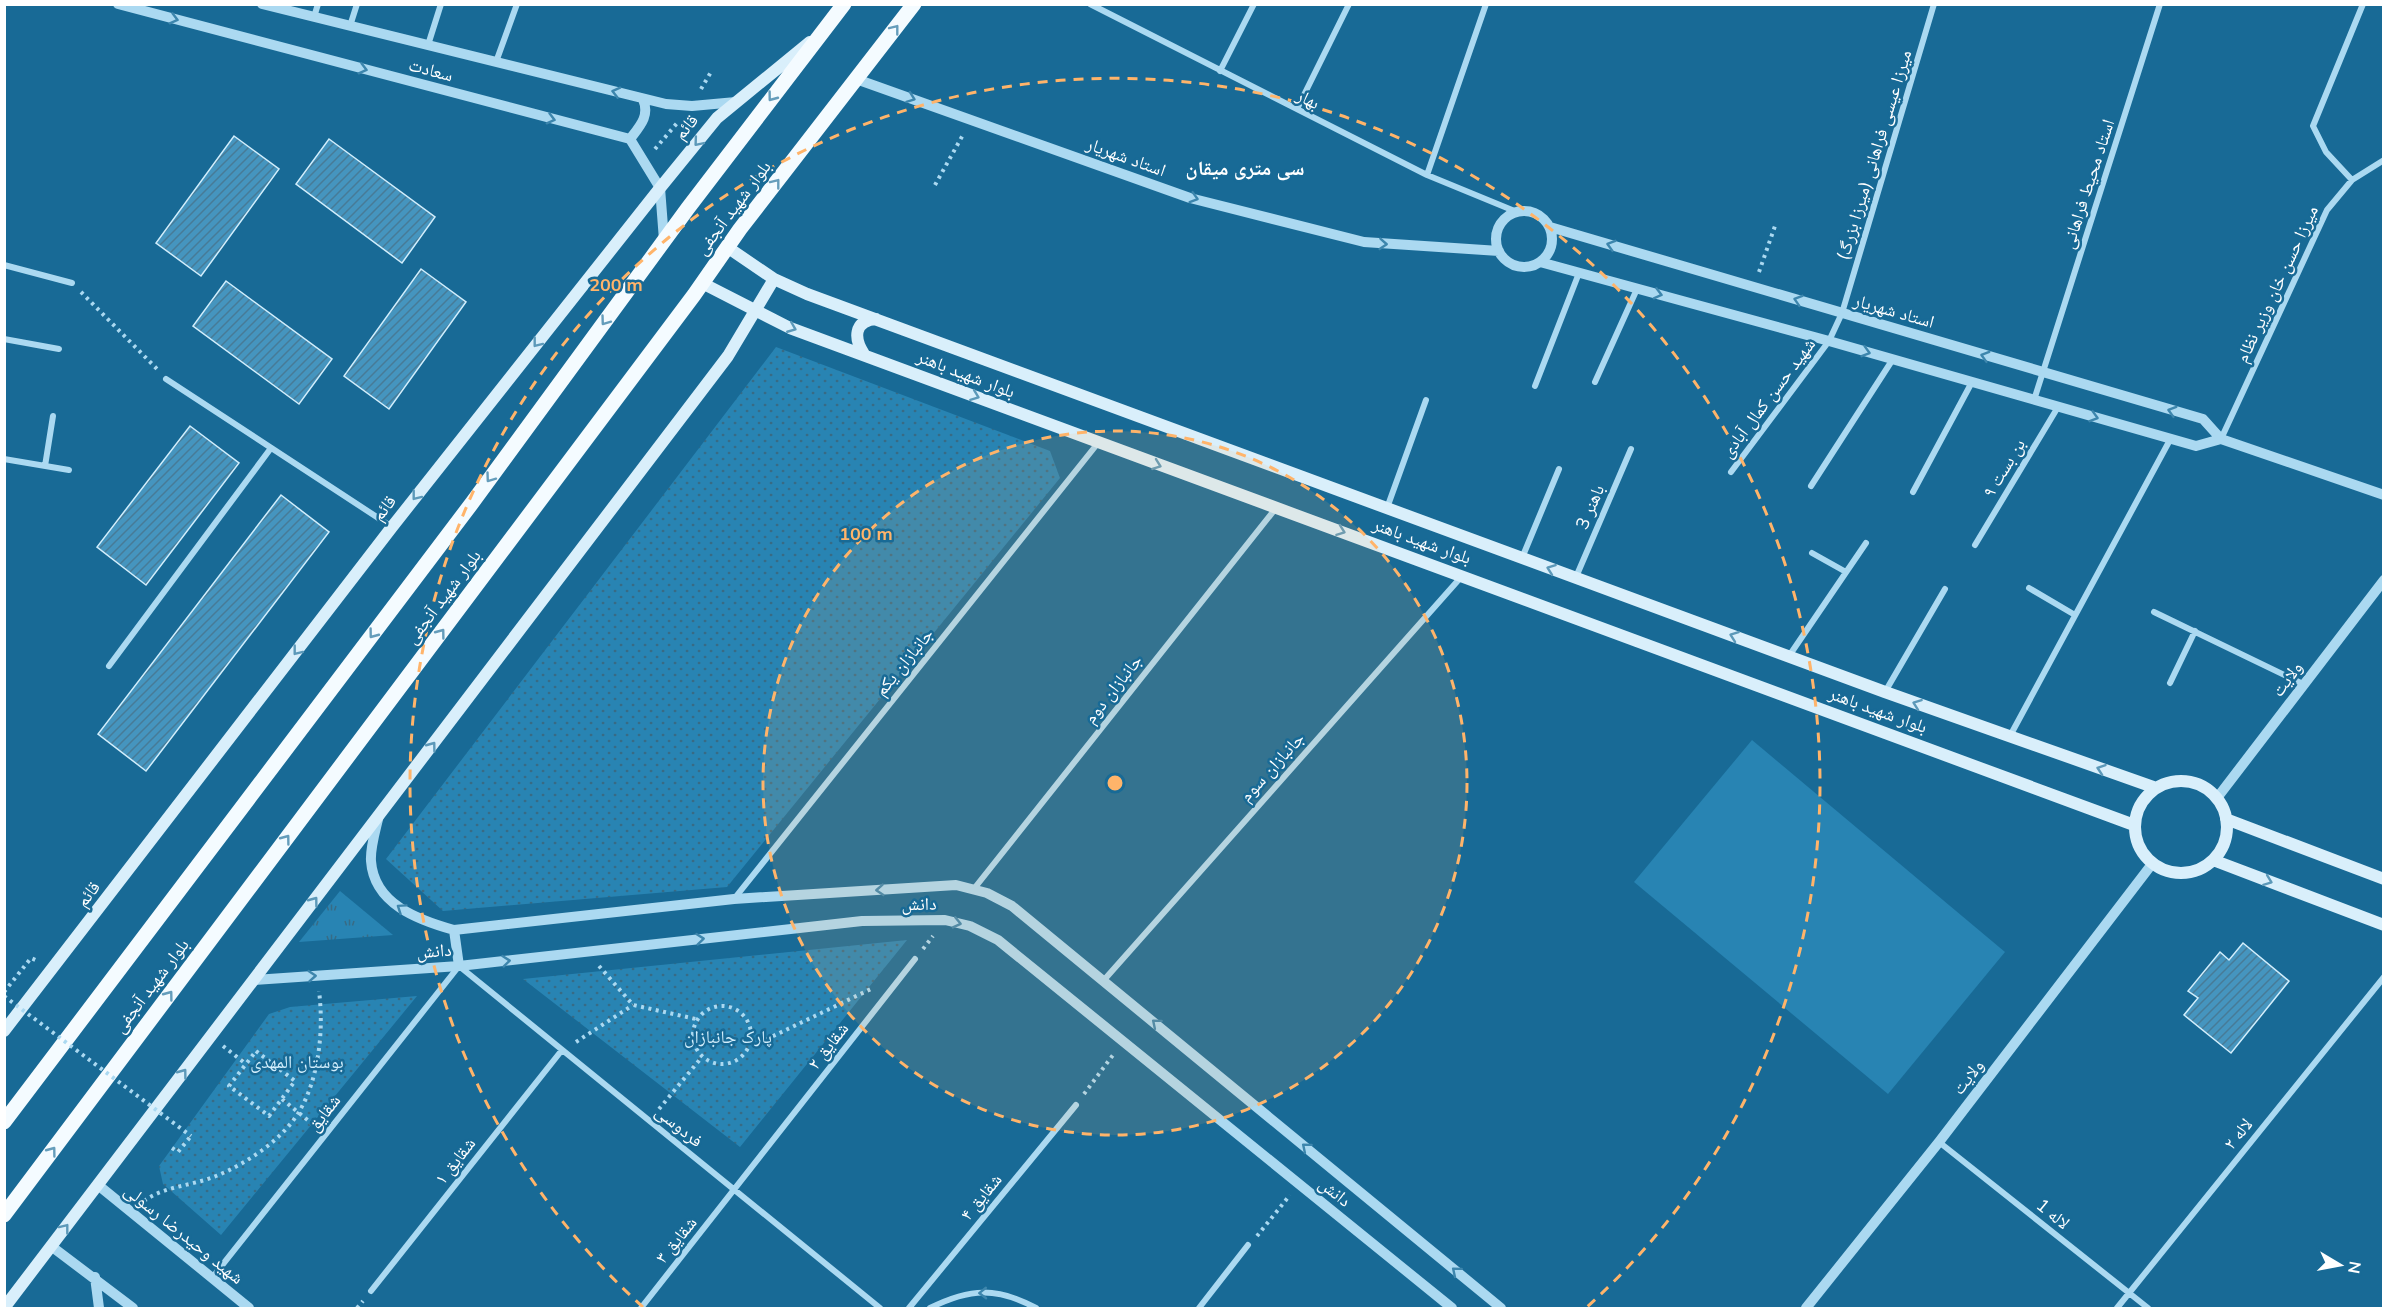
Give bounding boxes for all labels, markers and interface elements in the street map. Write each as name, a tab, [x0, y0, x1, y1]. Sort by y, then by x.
one-way arrow	[169, 12, 179, 25]
one-way arrow	[888, 24, 899, 35]
street label: میرزا عیسی فراهانی (میرزا بزرگ)	[1831, 47, 1917, 263]
street label: سعادت	[406, 53, 456, 86]
one-way arrow	[357, 62, 368, 74]
street label: بهار	[1292, 83, 1324, 114]
one-way arrow	[611, 86, 621, 99]
one-way arrow	[769, 91, 780, 102]
one-way arrow	[905, 91, 916, 104]
street label: قائم	[668, 109, 704, 145]
one-way arrow	[546, 111, 556, 124]
street label: استاد محیط فراهانی	[2056, 116, 2119, 251]
street label: استاد شهریار	[1082, 131, 1169, 182]
one-way arrow	[694, 135, 705, 146]
district label: سی متری میقان	[1186, 155, 1304, 181]
street label: بلوار شهید آنجفی	[690, 156, 776, 260]
one-way arrow	[768, 178, 779, 189]
one-way arrow	[1188, 191, 1199, 203]
street label: میرزا حسن خان وزیر نظام	[2230, 201, 2324, 367]
one-way arrow	[1379, 237, 1388, 250]
one-way arrow	[1606, 240, 1617, 252]
text: 200 m	[589, 273, 643, 296]
one-way arrow	[1652, 287, 1663, 299]
street label: استاد شهریار	[1850, 288, 1937, 333]
one-way arrow	[1793, 295, 1804, 307]
one-way arrow	[601, 314, 612, 325]
one-way arrow	[786, 321, 797, 333]
street label: شهید حسن کمال آبادی	[1715, 333, 1820, 462]
one-way arrow	[533, 336, 544, 347]
street label: بلوار شهید باهنر	[913, 344, 1019, 403]
one-way arrow	[1860, 345, 1871, 357]
one-way arrow	[1980, 351, 1991, 363]
one-way arrow	[969, 389, 979, 402]
one-way arrow	[2168, 405, 2178, 418]
one-way arrow	[2088, 410, 2099, 422]
street label: بن بست ۹	[1977, 434, 2030, 501]
one-way arrow	[1151, 457, 1162, 470]
one-way arrow	[486, 472, 497, 483]
street label: باهنر 3	[1570, 481, 1609, 533]
one-way arrow	[413, 489, 424, 500]
street label: قائم	[366, 490, 402, 526]
street label: بلوار شهید باهنر	[1369, 512, 1475, 569]
text: 100 m	[839, 522, 893, 545]
one-way arrow	[1335, 524, 1345, 537]
street label: بلوار شهید آنجفی	[400, 545, 486, 649]
one-way arrow	[1547, 563, 1557, 576]
street label: جانبازان یکم	[869, 623, 939, 701]
one-way arrow	[369, 627, 380, 638]
one-way arrow	[434, 628, 445, 639]
one-way arrow	[1729, 631, 1740, 644]
one-way arrow	[293, 644, 304, 655]
street label: جانبازان دوم	[1078, 649, 1148, 729]
street label: ولایت	[2266, 656, 2307, 701]
street label: بلوار شهید باهنر	[1825, 681, 1931, 738]
one-way arrow	[1912, 698, 1923, 711]
street label: جانبازان سوم	[1234, 727, 1310, 807]
one-way arrow	[425, 741, 436, 752]
one-way arrow	[2096, 763, 2107, 776]
centre of rings	[1105, 773, 1125, 793]
one-way arrow	[279, 835, 290, 846]
one-way arrow	[2262, 874, 2273, 886]
street label: قائم	[70, 876, 106, 912]
one-way arrow	[876, 883, 885, 896]
street label: دانش	[901, 892, 937, 915]
one-way arrow	[307, 896, 318, 907]
one-way arrow	[396, 904, 407, 915]
one-way arrow	[952, 915, 962, 928]
one-way arrow	[696, 933, 705, 946]
street label: بلوار شهید آنجفی	[108, 934, 194, 1038]
street label: دانش	[416, 938, 452, 963]
one-way arrow	[502, 955, 511, 968]
one-way arrow	[308, 970, 317, 983]
one-way arrow	[162, 991, 173, 1002]
street label: شقایق ۲	[802, 1017, 853, 1074]
one-way arrow	[1152, 1019, 1163, 1030]
park label: پارک جانبازان	[684, 1025, 772, 1048]
park label: بوستان المهدی	[250, 1050, 344, 1073]
street label: ولایت	[1947, 1054, 1989, 1099]
one-way arrow	[176, 1068, 187, 1079]
street label: شقایق	[302, 1089, 345, 1136]
street label: فردوسی	[651, 1099, 708, 1152]
street label: لاله ۲	[2218, 1113, 2257, 1154]
street label: شقایق ۱	[429, 1132, 480, 1189]
one-way arrow	[1302, 1143, 1313, 1154]
one-way arrow	[45, 1147, 56, 1158]
street label: شقایق ۴	[955, 1169, 1007, 1225]
street label: دانش	[1314, 1172, 1356, 1212]
street label: شهید وحیدرضا رسولی	[120, 1178, 249, 1289]
street label: لاله 1	[2032, 1193, 2075, 1234]
street label: شقایق ۳	[650, 1212, 702, 1268]
one-way arrow	[58, 1224, 69, 1235]
north arrow	[2310, 1235, 2370, 1295]
text: N	[2344, 1260, 2366, 1275]
one-way arrow	[1452, 1268, 1463, 1279]
one-way arrow	[979, 1287, 988, 1299]

